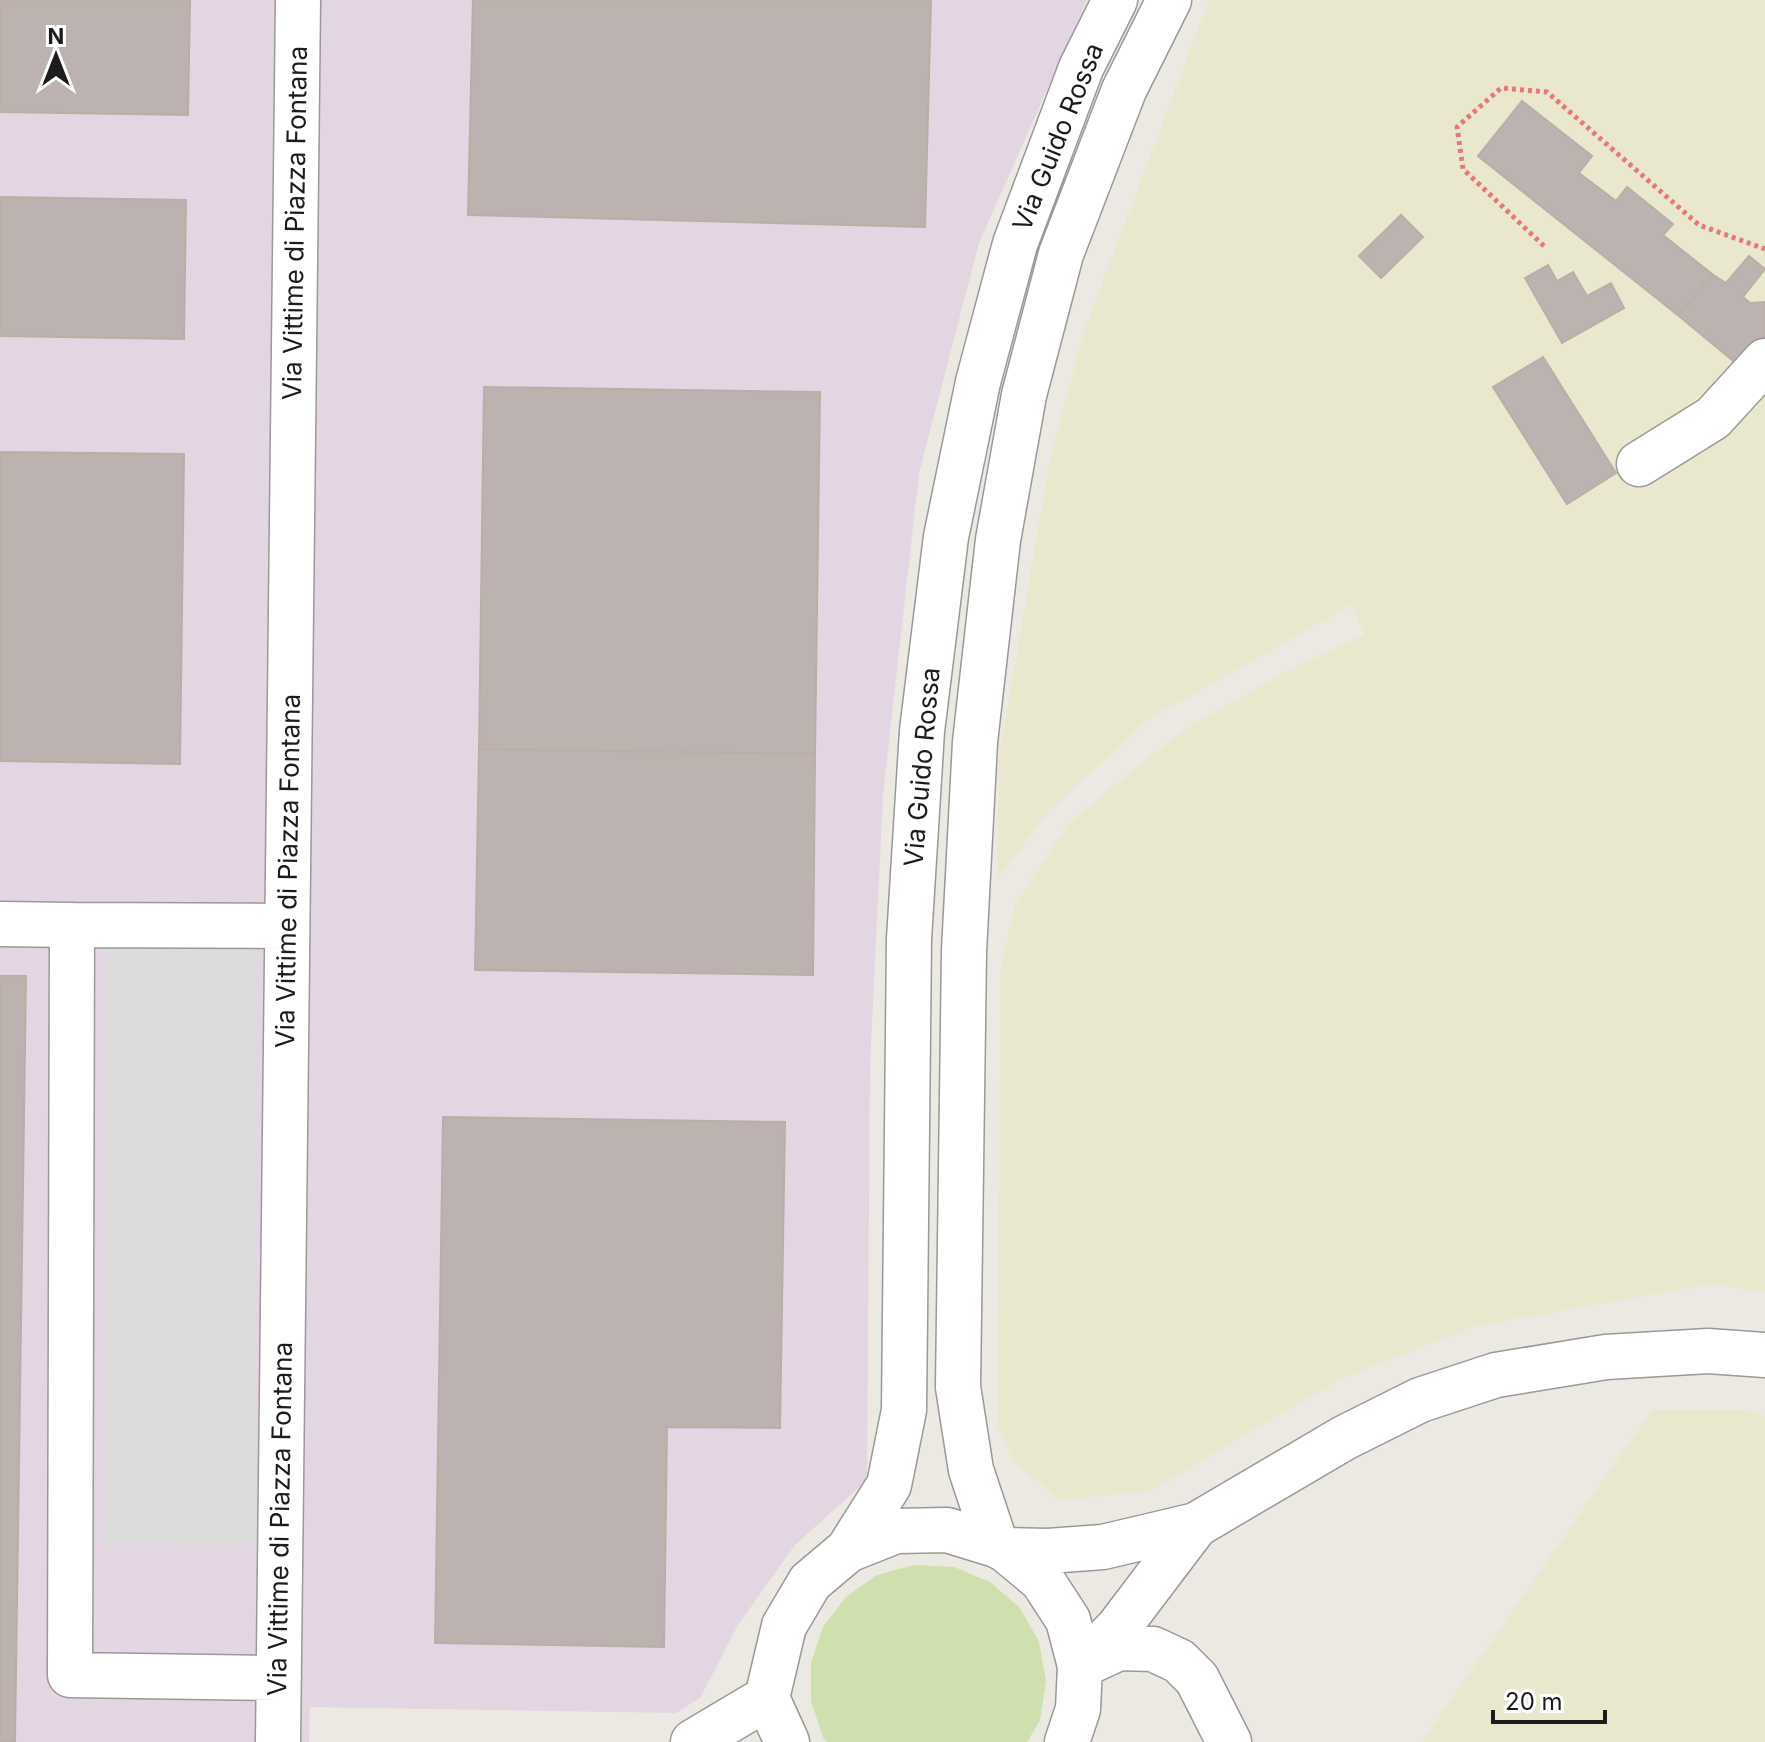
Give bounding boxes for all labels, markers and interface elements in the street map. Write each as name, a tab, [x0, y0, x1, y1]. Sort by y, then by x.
north arrow	[16, 16, 96, 96]
text: N	[48, 23, 64, 49]
street label: Via Guido Rossa	[1006, 38, 1109, 235]
street label: Via Vittime di Piazza Fontana	[276, 46, 313, 400]
street label: Via Guido Rossa	[897, 666, 946, 868]
street label: Via Vittime di Piazza Fontana	[269, 694, 306, 1048]
street label: Via Vittime di Piazza Fontana	[261, 1342, 298, 1696]
scale bar	[1493, 1674, 1605, 1724]
text: 20 m	[1505, 1687, 1563, 1716]

